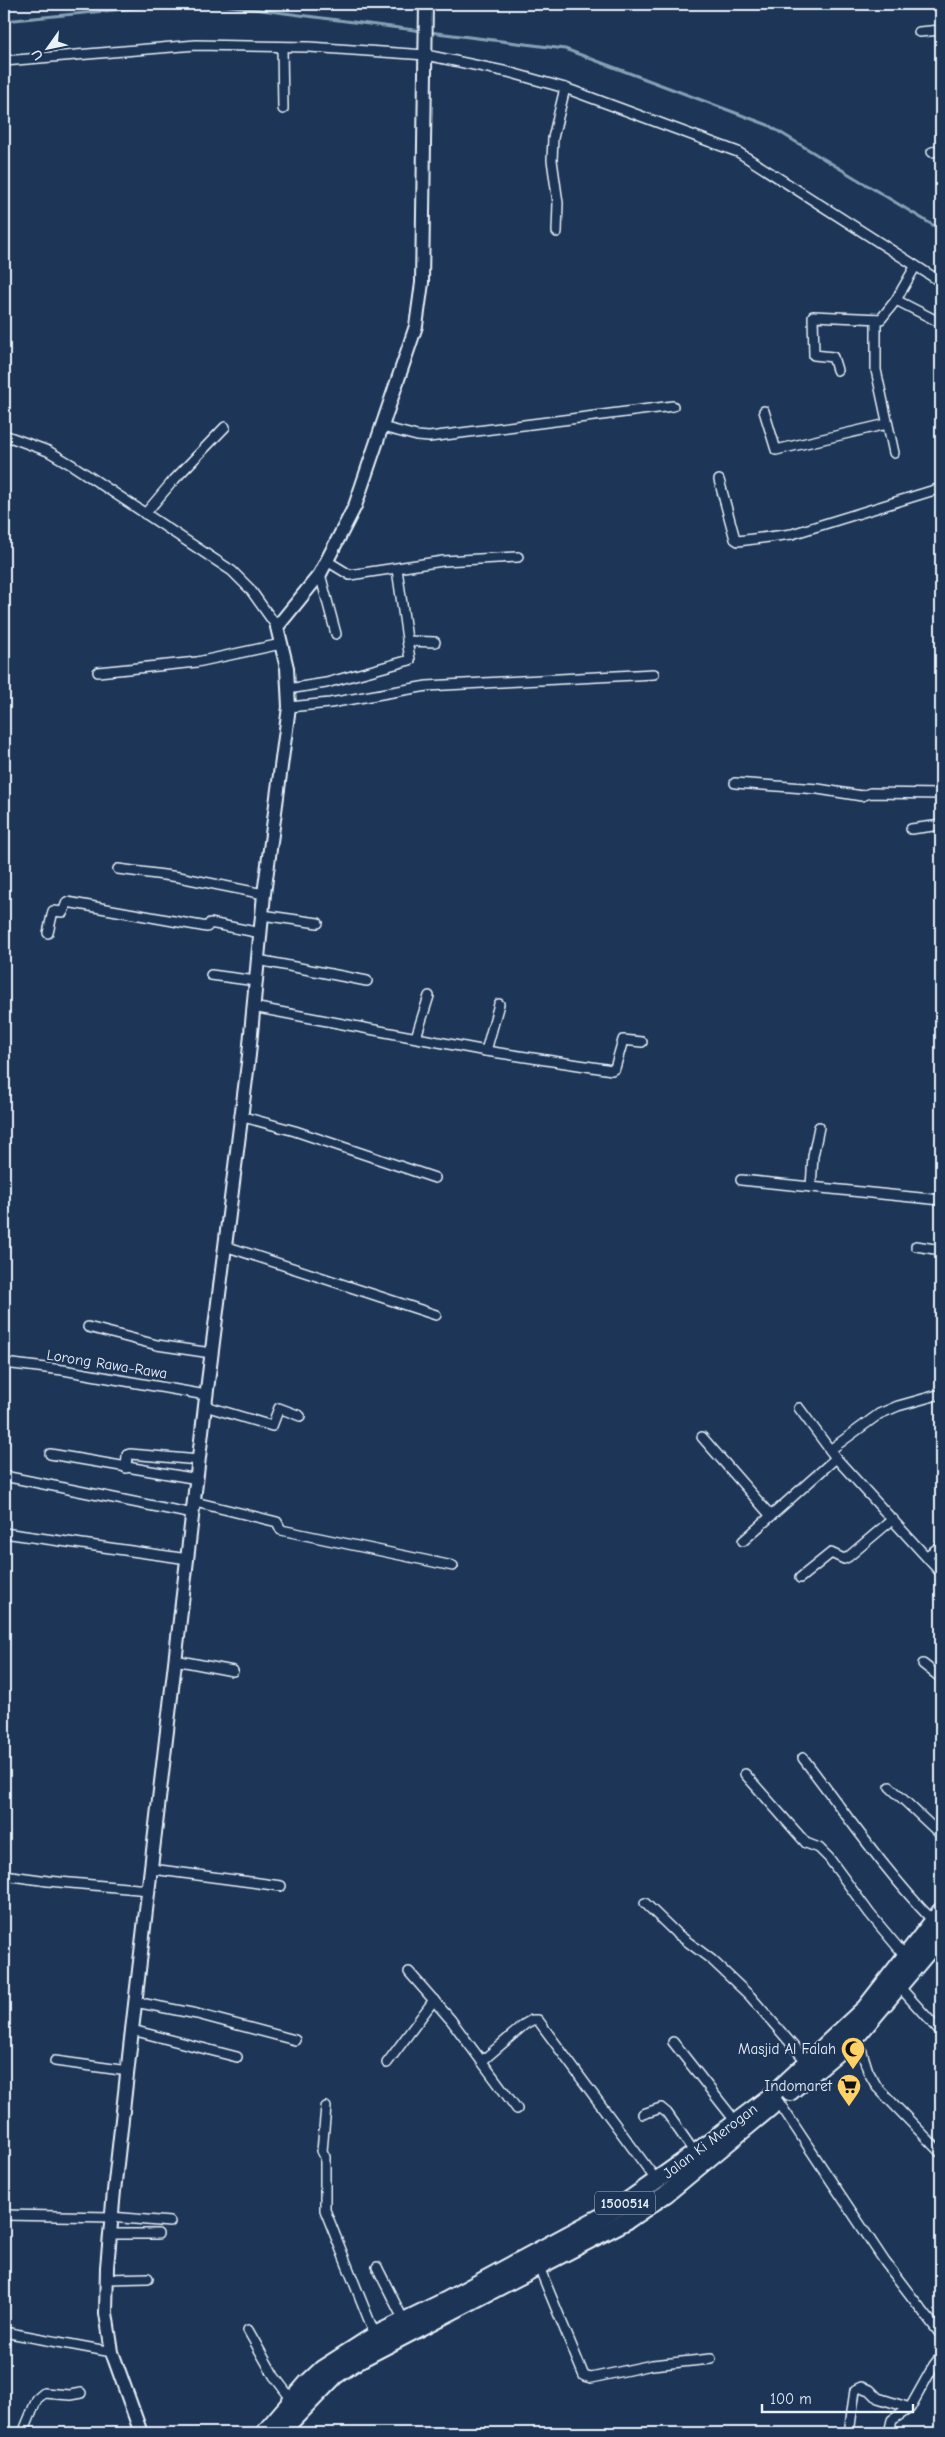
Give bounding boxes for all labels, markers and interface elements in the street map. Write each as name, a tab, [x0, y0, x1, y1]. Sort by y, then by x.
north arrow	[22, 22, 72, 72]
text: U	[28, 46, 47, 63]
street label: Lorong Rawa-Rawa	[45, 1346, 169, 1382]
mosque icon: Masjid Al Falah	[840, 2036, 866, 2070]
place label: Masjid Al Falah	[738, 2040, 836, 2058]
supermarket icon: Indomaret	[836, 2073, 862, 2107]
place label: Indomaret	[764, 2077, 833, 2095]
street label: Jalan Ki Merogan	[659, 2100, 761, 2182]
road number: 1500514	[595, 2192, 655, 2214]
scale bar	[762, 2382, 914, 2414]
text: 100 m	[770, 2390, 812, 2408]

